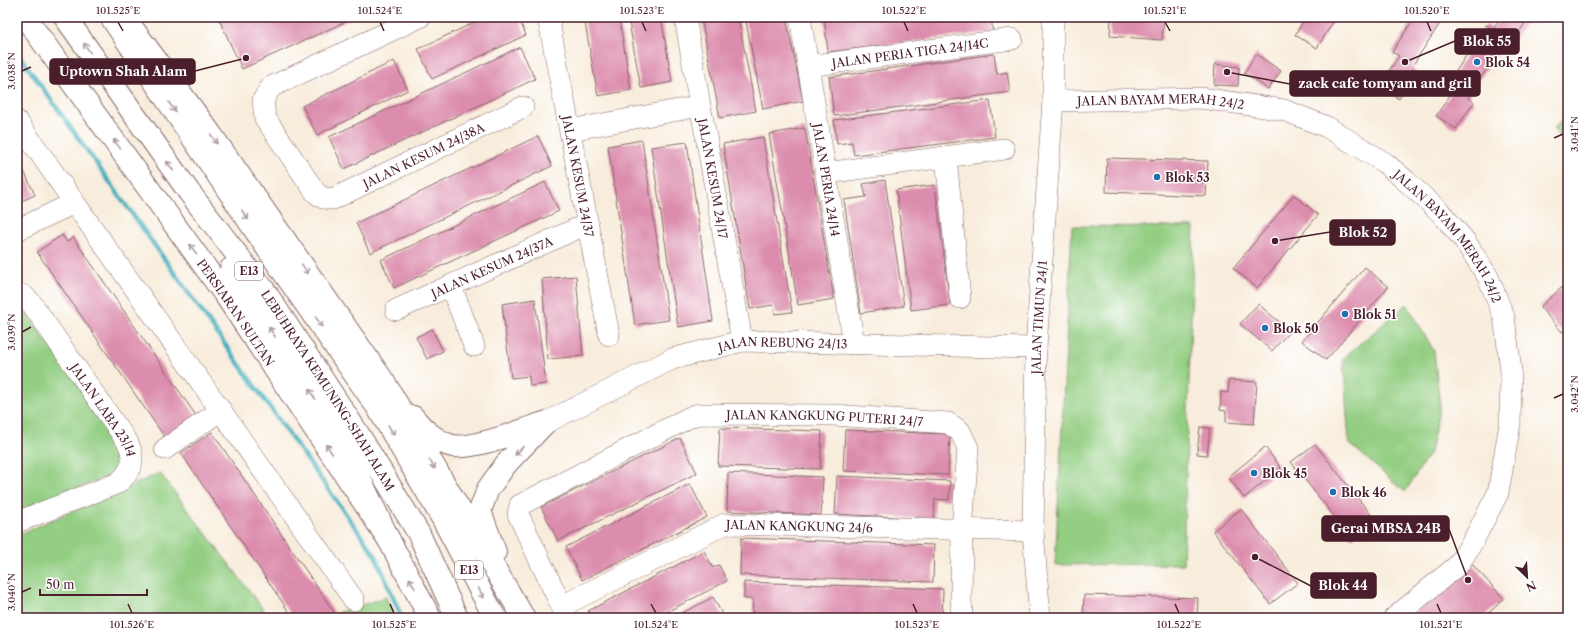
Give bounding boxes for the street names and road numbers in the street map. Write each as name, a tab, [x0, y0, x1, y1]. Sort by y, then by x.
street label: JALAN PERIA TIGA 24/14C	[829, 35, 989, 71]
street label: JALAN BAYAM MERAH 24/2	[1075, 90, 1246, 112]
street label: JALAN KESUM 24/37	[559, 112, 598, 238]
street label: JALAN KESUM 24/17	[695, 115, 731, 240]
street label: JALAN KESUM 24/38A	[359, 119, 488, 192]
street label: JALAN PERIA 24/14	[810, 120, 844, 237]
street label: JALAN BAYAM MERAH 24/2	[1389, 165, 1505, 305]
street label: JALAN KESUM 24/37A	[427, 233, 556, 302]
street label: PERSIARAN SULTAN	[194, 256, 278, 369]
street label: JALAN TIMUN 24/1	[1028, 260, 1050, 376]
road number: E13	[235, 262, 263, 280]
street label: LEBUHRAYA KEMUNING-SHAH ALAM	[258, 287, 398, 493]
street label: JALAN REBUNG 24/13	[714, 333, 848, 355]
street label: JALAN LABA 23/14	[66, 358, 140, 458]
street label: JALAN KANGKUNG PUTERI 24/7	[724, 407, 924, 429]
street label: JALAN KANGKUNG 24/6	[724, 516, 873, 535]
road number: E13	[455, 561, 483, 579]

